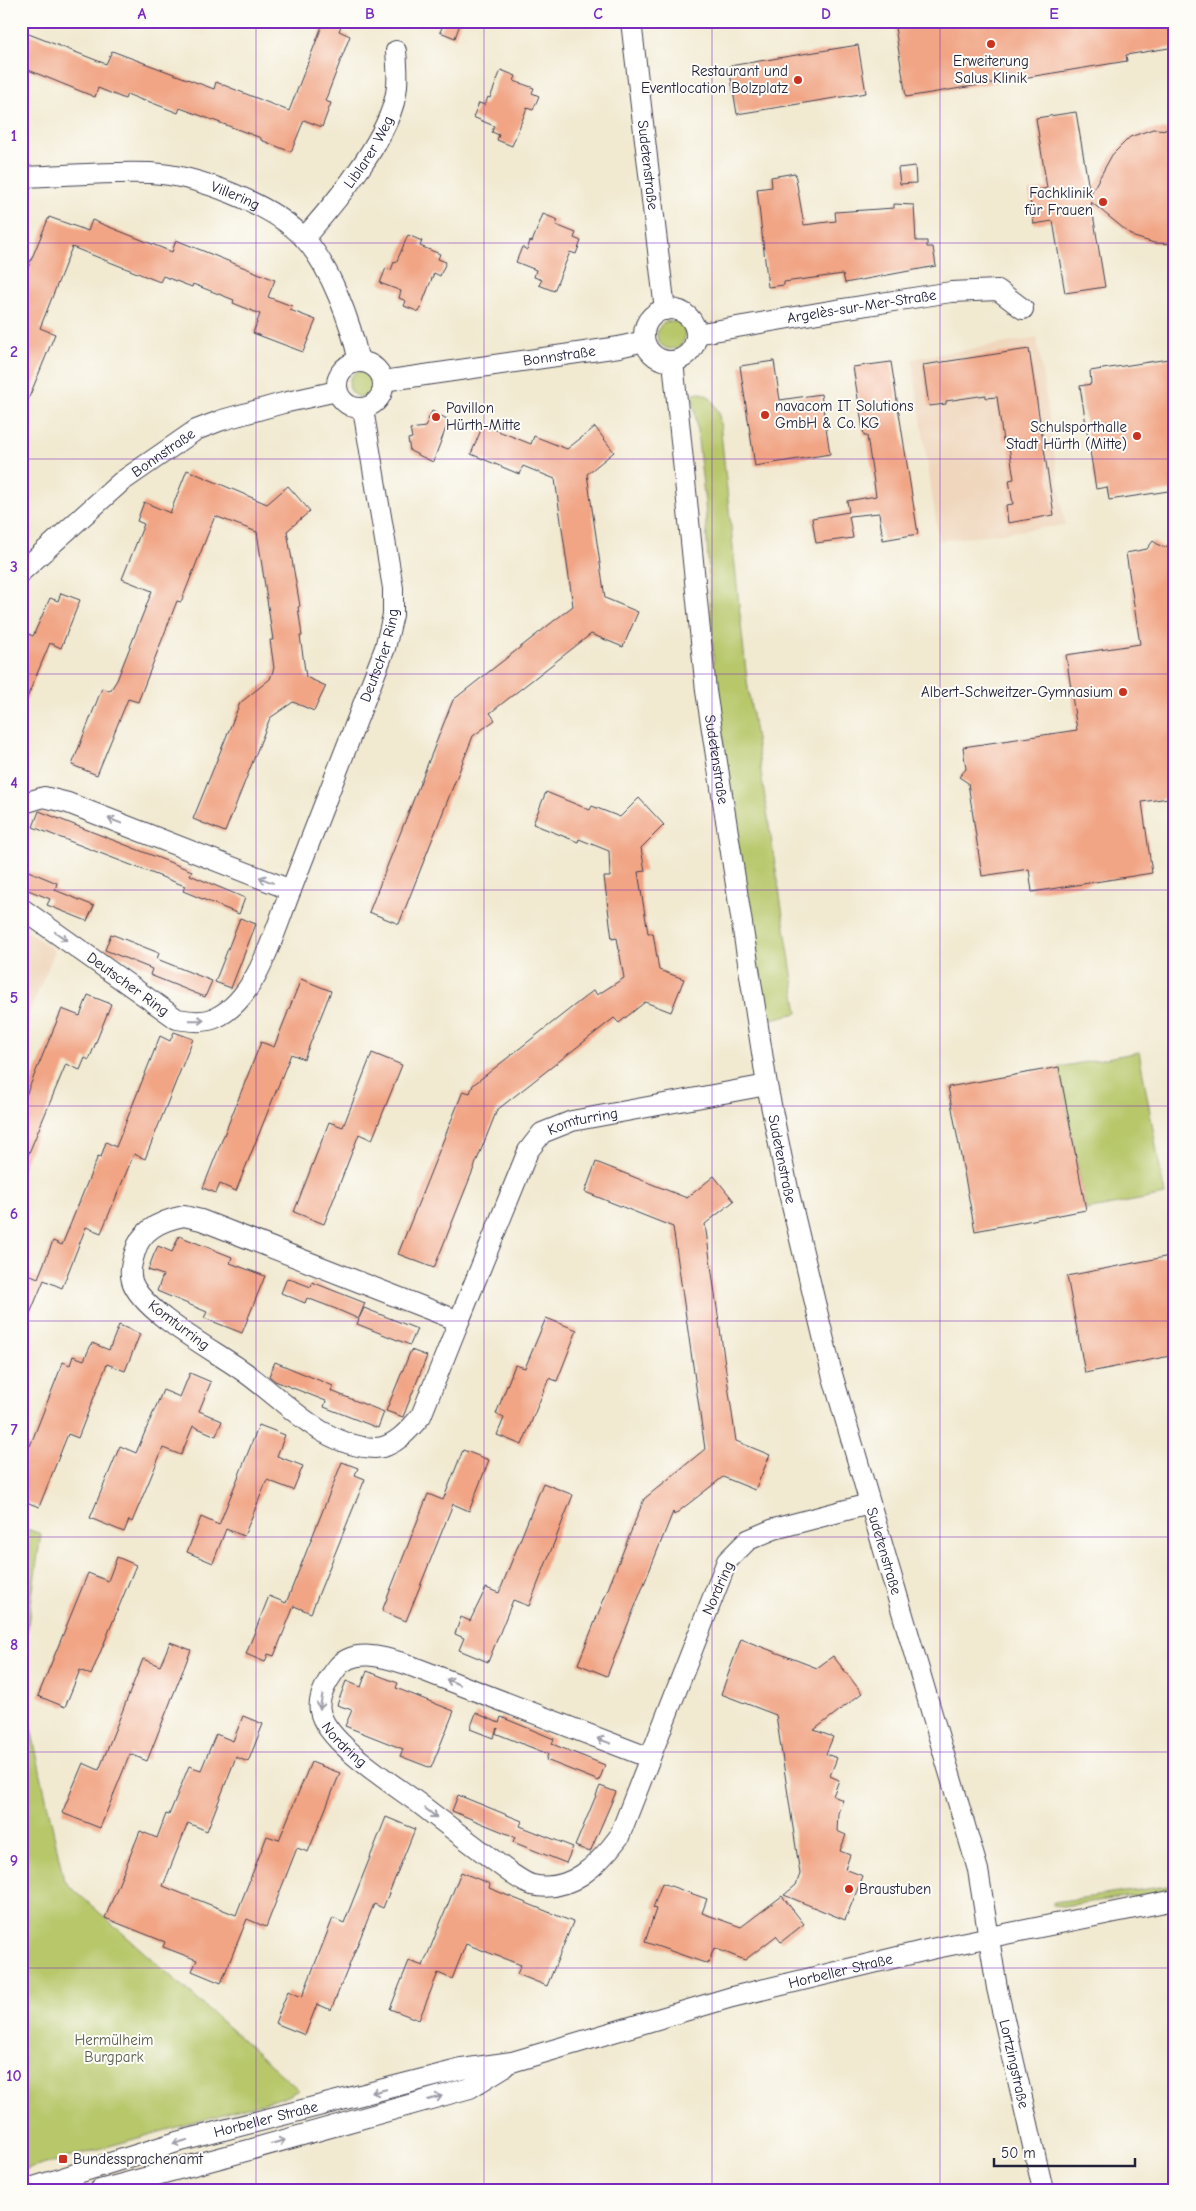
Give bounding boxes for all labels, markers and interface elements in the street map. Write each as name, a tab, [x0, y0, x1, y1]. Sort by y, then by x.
text: A	[138, 5, 147, 23]
text: B	[365, 5, 375, 23]
text: C	[593, 5, 603, 23]
text: D	[821, 5, 831, 23]
text: E	[1049, 5, 1059, 23]
marker: Erweiterung Salus Klinik	[985, 38, 997, 50]
place label: Erweiterung Salus Klinik	[953, 52, 1029, 87]
place label: Restaurant und Eventlocation Bolzplatz	[641, 62, 788, 97]
marker: Restaurant und Eventlocation Bolzplatz	[792, 74, 804, 86]
street label: Liblarer Weg	[340, 113, 397, 192]
street label: Sudetenstraße	[634, 119, 662, 211]
text: 1	[11, 127, 17, 145]
street label: Villering	[209, 177, 263, 214]
place label: Fachklinik für Frauen	[1024, 184, 1094, 219]
marker: Fachklinik für Frauen	[1097, 196, 1109, 208]
street label: Argelès-sur-Mer-Straße	[786, 285, 938, 327]
street label: Bonnstraße	[522, 341, 597, 370]
text: 2	[10, 343, 18, 361]
place label: navacom IT Solutions GmbH & Co. KG	[775, 397, 913, 432]
place label: Pavillon Hürth-Mitte	[446, 399, 521, 434]
marker: navacom IT Solutions GmbH & Co. KG	[759, 409, 771, 421]
marker: Pavillon Hürth-Mitte	[430, 411, 442, 423]
place label: Schulsporthalle Stadt Hürth (Mitte)	[1006, 418, 1127, 453]
street label: Bonnstraße	[128, 424, 199, 481]
marker: Schulsporthalle Stadt Hürth (Mitte)	[1131, 430, 1143, 442]
text: 3	[10, 558, 18, 576]
street label: Deutscher Ring	[356, 609, 402, 705]
place label: Albert-Schweitzer-Gymnasium	[921, 683, 1113, 701]
marker: Albert-Schweitzer-Gymnasium	[1117, 686, 1129, 698]
street label: Sudetenstraße	[701, 713, 733, 806]
text: 4	[10, 774, 18, 792]
one-way arrow	[108, 816, 123, 825]
one-way arrow	[259, 875, 274, 885]
one-way arrow	[54, 931, 68, 941]
street label: Deutscher Ring	[83, 948, 173, 1020]
text: 5	[10, 989, 18, 1007]
one-way arrow	[188, 1016, 204, 1025]
street label: Komturring	[545, 1104, 619, 1139]
street label: Sudetenstraße	[764, 1113, 800, 1206]
text: 6	[10, 1205, 18, 1223]
street label: Komturring	[145, 1296, 213, 1354]
text: 7	[10, 1421, 18, 1439]
street label: Sudetenstraße	[863, 1505, 906, 1597]
street label: Nordring	[698, 1558, 738, 1618]
text: 8	[10, 1636, 18, 1654]
one-way arrow	[446, 1677, 461, 1686]
one-way arrow	[316, 1693, 325, 1709]
street label: Nordring	[318, 1719, 371, 1771]
one-way arrow	[597, 1736, 612, 1745]
one-way arrow	[424, 1807, 437, 1818]
text: 9	[10, 1852, 18, 1870]
place label: Braustuben	[859, 1880, 931, 1898]
marker: Braustuben	[843, 1883, 855, 1895]
street label: Horbeller Straße	[786, 1949, 895, 1992]
street label: Lortzingstraße	[995, 2018, 1033, 2111]
park label: Hermülheim Burgpark	[74, 2031, 154, 2066]
text: 10	[6, 2067, 22, 2085]
one-way arrow	[371, 2087, 387, 2096]
one-way arrow	[426, 2093, 442, 2102]
street label: Horbeller Straße	[212, 2097, 320, 2141]
scale bar	[994, 2136, 1135, 2168]
one-way arrow	[270, 2137, 286, 2147]
one-way arrow	[172, 2138, 188, 2147]
text: 50 m	[1001, 2144, 1036, 2162]
place label: Bundessprachenamt	[73, 2150, 204, 2168]
marker: Bundessprachenamt	[57, 2153, 69, 2165]

